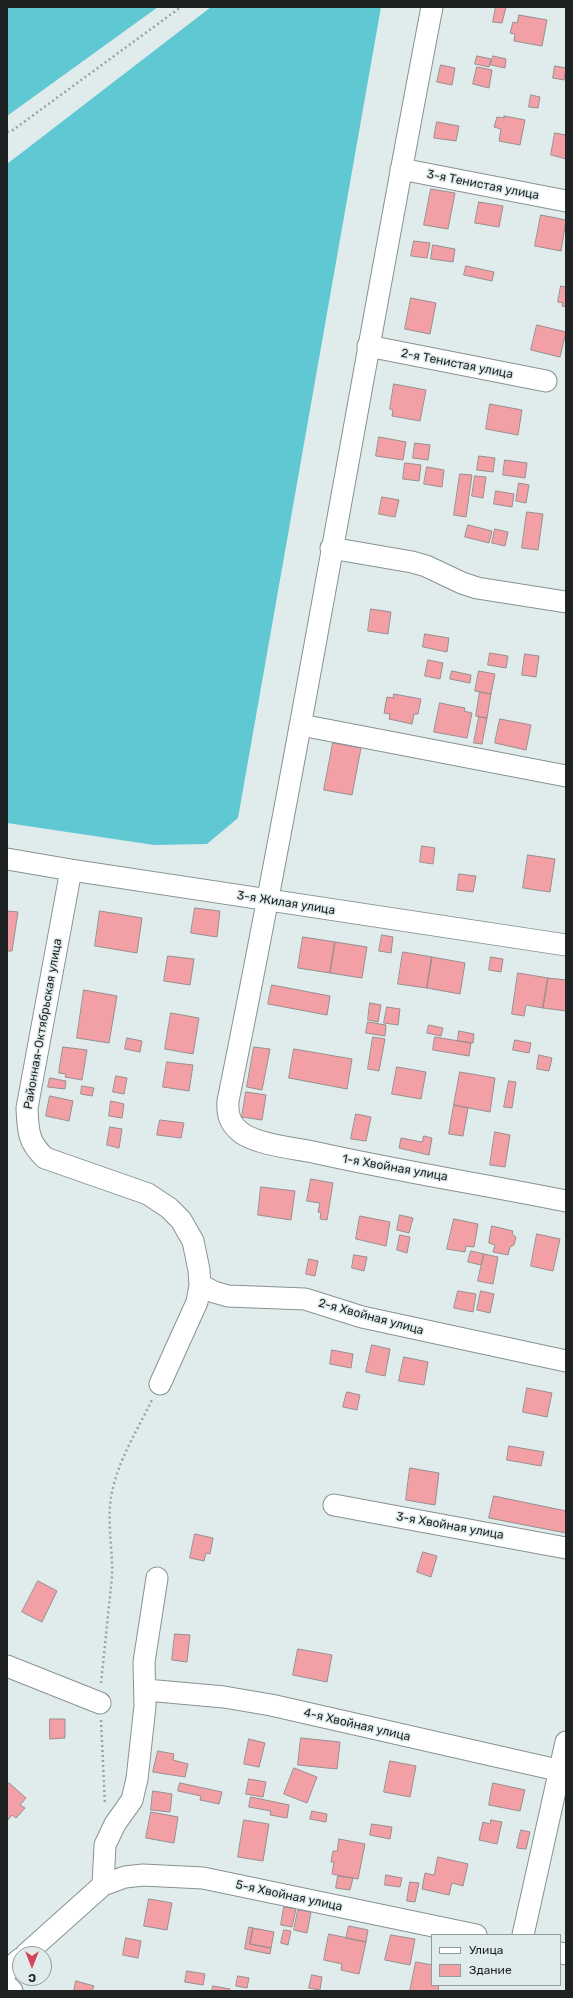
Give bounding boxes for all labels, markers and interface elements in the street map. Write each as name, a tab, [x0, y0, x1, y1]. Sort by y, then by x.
street label: 3-я Тенистая улица	[426, 167, 540, 203]
street label: 2-я Тенистая улица	[400, 346, 514, 382]
street label: 3-я Жилая улица	[236, 888, 336, 918]
street label: Районная-Октябрьская улица	[21, 937, 65, 1111]
street label: 1-я Хвойная улица	[341, 1152, 449, 1184]
street label: 2-я Хвойная улица	[317, 1296, 425, 1338]
street label: 3-я Хвойная улица	[395, 1509, 505, 1543]
street label: 4-я Хвойная улица	[302, 1706, 412, 1744]
street label: 5-я Хвойная улица	[234, 1878, 344, 1914]
legend	[431, 1934, 561, 1986]
text: Улица	[469, 1943, 503, 1957]
north arrow	[12, 1946, 52, 1986]
text: Здание	[469, 1963, 512, 1977]
text: С	[28, 1971, 36, 1984]

